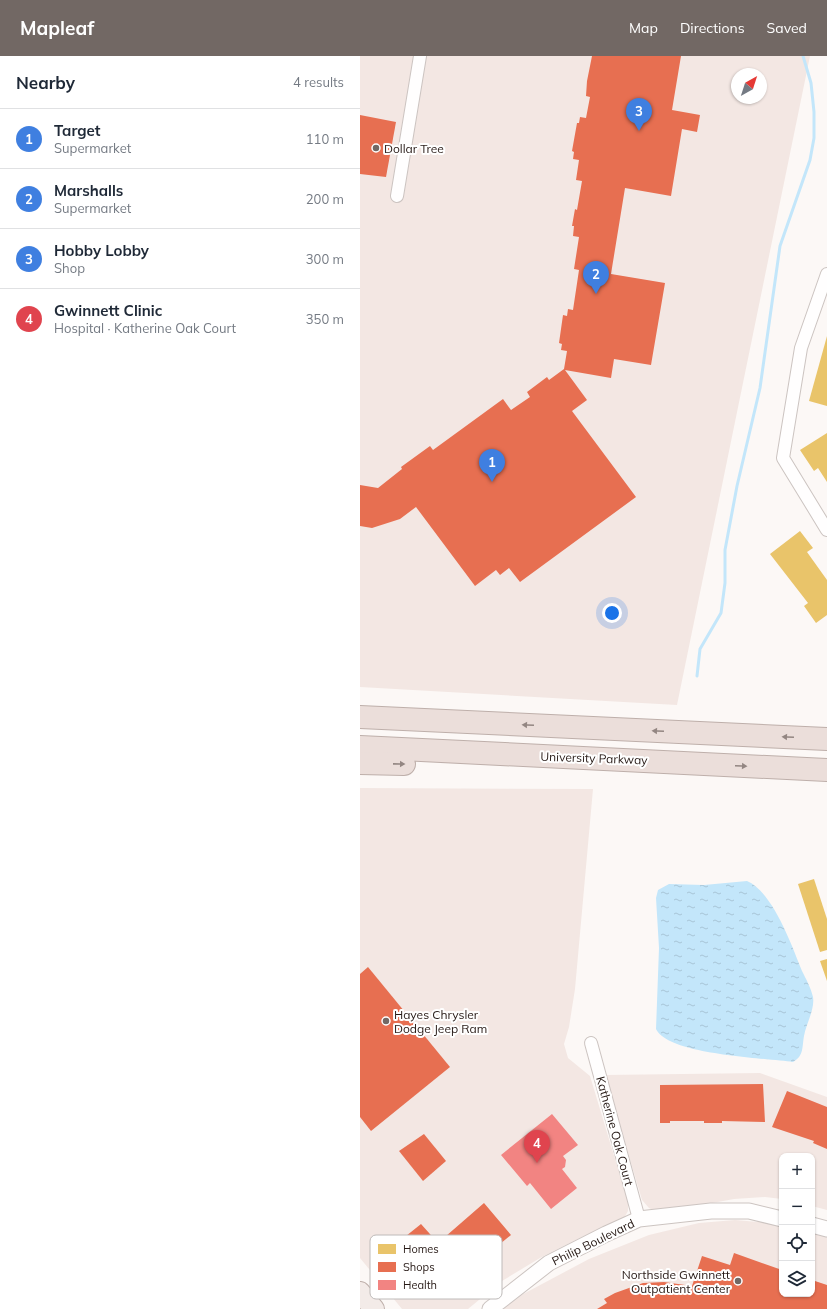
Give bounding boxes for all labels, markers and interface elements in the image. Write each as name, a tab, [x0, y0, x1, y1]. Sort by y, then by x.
text: Mapleaf	[20, 16, 94, 40]
text: Map	[629, 19, 658, 37]
text: Directions	[680, 19, 745, 37]
text: Saved	[767, 19, 807, 37]
north arrow	[731, 68, 767, 104]
text: Nearby	[16, 72, 75, 93]
text: 4 results	[293, 74, 344, 90]
pin: 3	[626, 98, 652, 131]
text: Target	[54, 121, 100, 140]
text: 1	[25, 131, 33, 147]
text: 110 m	[306, 131, 344, 147]
text: Supermarket	[54, 140, 131, 156]
place label: Dollar Tree	[384, 141, 444, 156]
marker: Dollar Tree	[371, 143, 381, 153]
text: Marshalls	[54, 181, 123, 200]
text: 2	[25, 191, 33, 207]
text: 200 m	[306, 191, 344, 207]
text: Supermarket	[54, 200, 131, 216]
text: Hobby Lobby	[54, 241, 149, 260]
text: 3	[25, 251, 33, 267]
text: 300 m	[306, 251, 344, 267]
text: Shop	[54, 260, 85, 276]
pin: 2	[583, 261, 609, 294]
text: Gwinnett Clinic	[54, 301, 162, 320]
text: 4	[25, 311, 33, 327]
text: 350 m	[306, 311, 344, 327]
text: Hospital · Katherine Oak Court	[54, 320, 236, 336]
pin: 1	[479, 449, 505, 482]
your location	[602, 603, 622, 623]
one-way arrow	[522, 721, 534, 728]
one-way arrow	[651, 728, 664, 734]
one-way arrow	[782, 734, 794, 741]
street label: University Parkway	[540, 749, 648, 767]
one-way arrow	[393, 761, 406, 767]
one-way arrow	[735, 763, 748, 769]
place label: Hayes Chrysler Dodge Jeep Ram	[394, 1007, 487, 1036]
marker: Hayes Chrysler Dodge Jeep Ram	[381, 1016, 391, 1026]
street label: Katherine Oak Court	[593, 1075, 637, 1187]
pin: 4	[524, 1130, 550, 1163]
map controls	[779, 1153, 815, 1297]
button: +	[779, 1153, 815, 1189]
button: −	[779, 1189, 815, 1225]
street label: Philip Boulevard	[549, 1216, 637, 1268]
button: locate	[779, 1225, 815, 1261]
legend	[370, 1235, 502, 1299]
text: Homes	[403, 1242, 439, 1256]
text: Shops	[403, 1260, 435, 1274]
button: layers	[779, 1261, 815, 1297]
place label: Northside Gwinnett Outpatient Center	[622, 1267, 731, 1296]
marker: Northside Gwinnett Outpatient Center	[733, 1276, 743, 1286]
text: Health	[403, 1278, 437, 1292]

